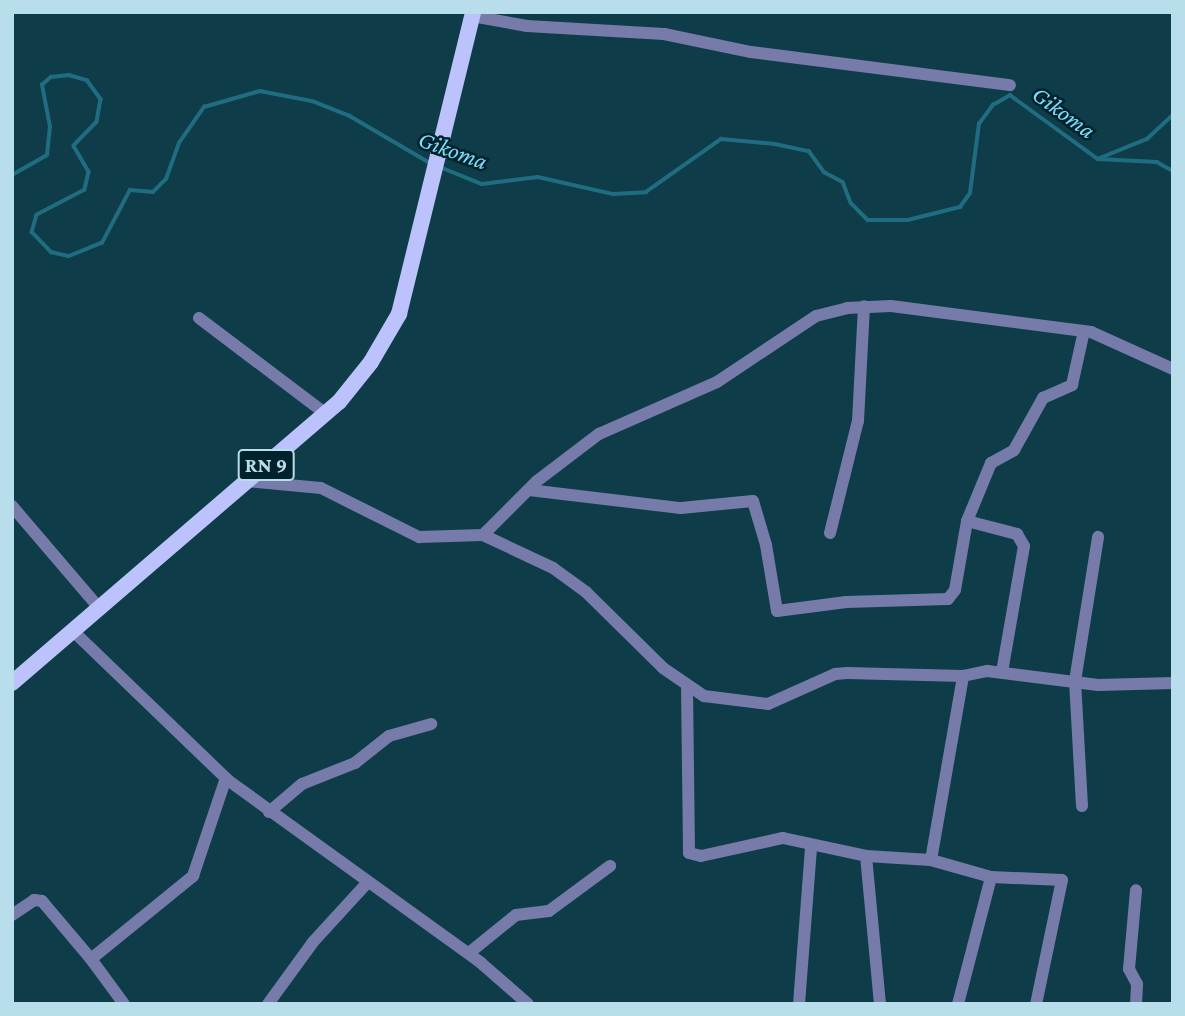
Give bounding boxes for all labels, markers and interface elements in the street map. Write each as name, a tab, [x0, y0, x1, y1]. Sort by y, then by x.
water label: Gikoma	[1027, 79, 1101, 145]
water label: Gikoma	[415, 124, 491, 176]
road number: RN 9	[236, 448, 296, 482]

